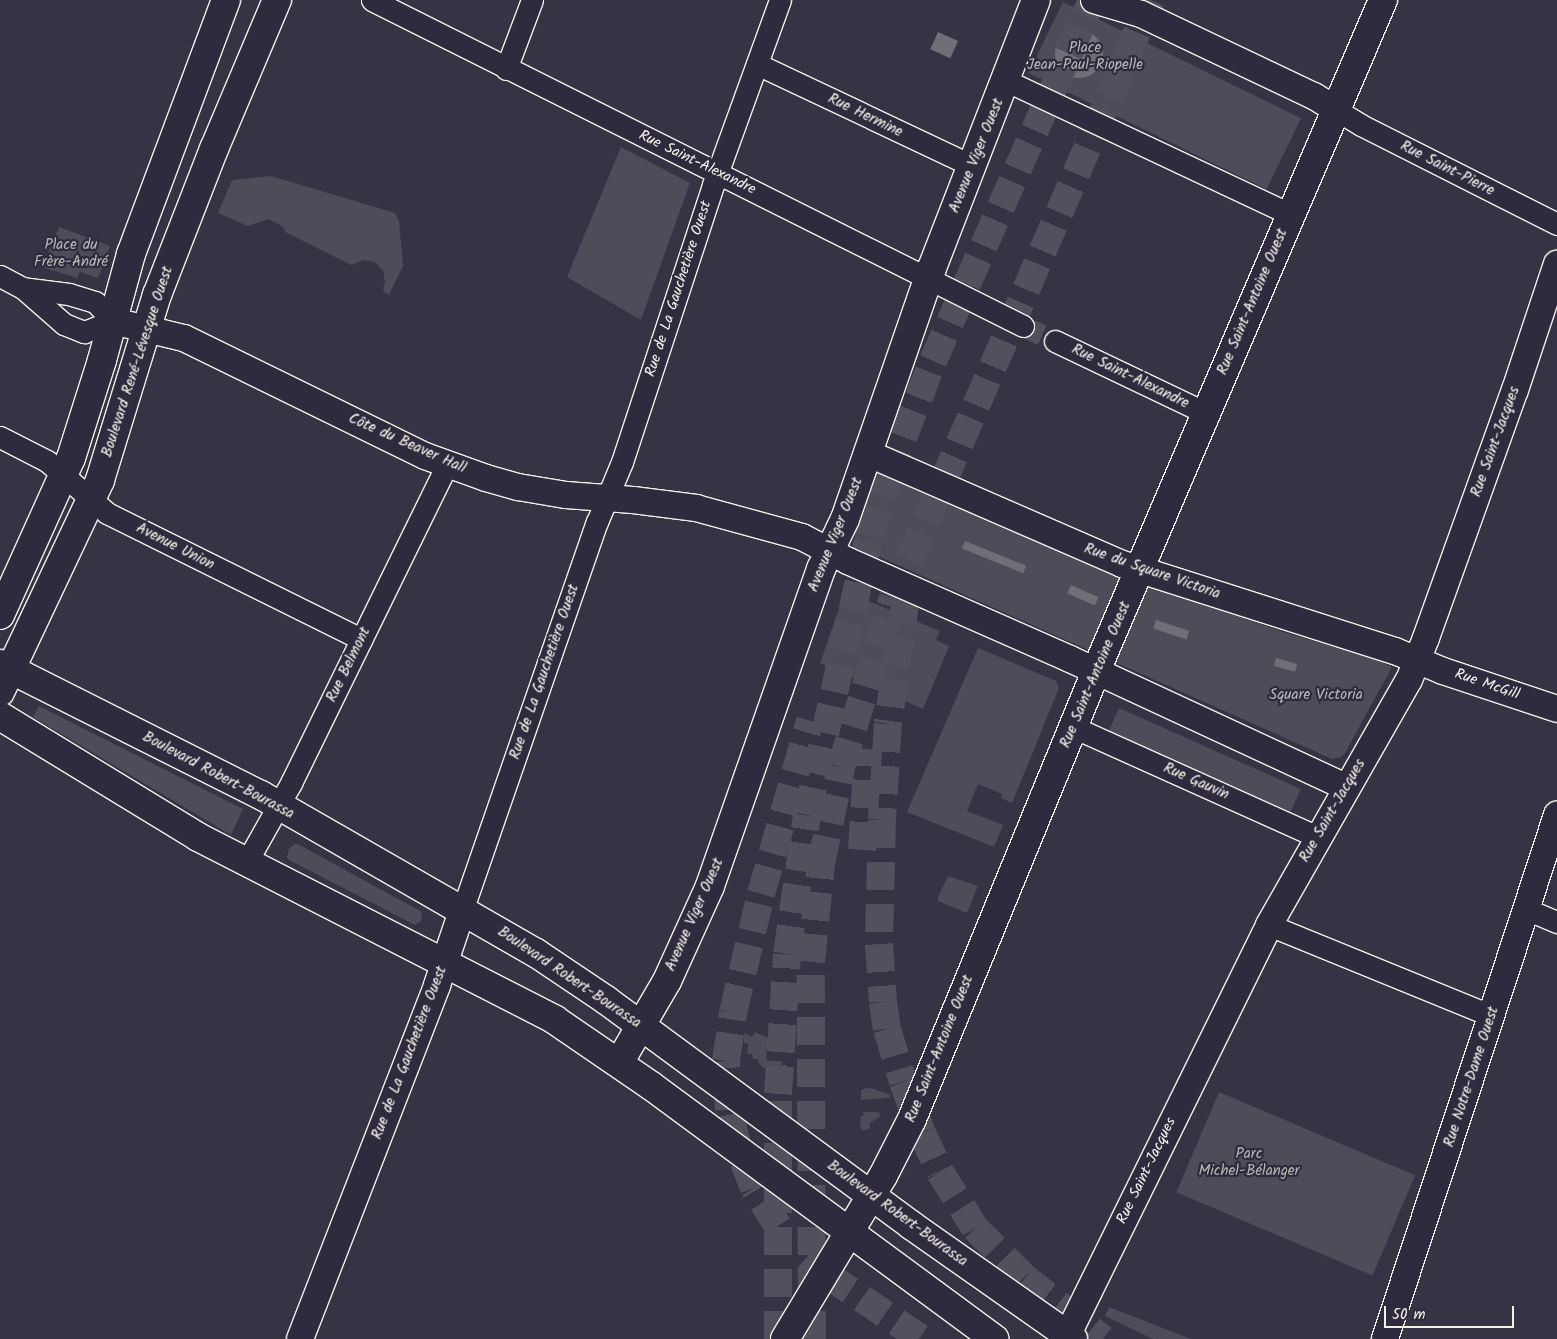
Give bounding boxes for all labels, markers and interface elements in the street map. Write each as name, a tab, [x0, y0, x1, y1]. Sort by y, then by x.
park label: Place Jean-Paul-Riopelle	[1027, 39, 1143, 74]
street label: Rue Hermine	[825, 90, 905, 142]
street label: Avenue Viger Ouest	[946, 96, 1008, 216]
street label: Rue Saint-Alexandre	[635, 127, 759, 199]
street label: Rue Saint-Pierre	[1397, 138, 1497, 200]
street label: Rue de La Gauchetière Ouest	[642, 199, 716, 379]
street label: Rue Saint-Antoine Ouest	[1214, 226, 1292, 378]
park label: Place du Frère-André	[34, 236, 108, 271]
street label: Boulevard René-Lévesque Ouest	[99, 264, 177, 460]
street label: Rue Saint-Alexandre	[1068, 341, 1192, 413]
street label: Rue Saint-Jacques	[1468, 384, 1524, 500]
street label: Côte du Beaver Hall	[345, 410, 469, 478]
street label: Avenue Viger Ouest	[805, 475, 867, 595]
street label: Avenue Union	[133, 520, 217, 574]
street label: Rue du Square Victoria	[1082, 540, 1222, 604]
street label: Rue de La Gauchetière Ouest	[507, 582, 583, 762]
street label: Rue Saint-Antoine Ouest	[1057, 599, 1135, 751]
street label: Rue Belmont	[323, 625, 375, 705]
street label: Rue McGill	[1452, 666, 1522, 704]
park label: Square Victoria	[1269, 687, 1363, 705]
street label: Boulevard Robert-Bourassa	[139, 728, 297, 824]
street label: Rue Saint-Jacques	[1296, 756, 1370, 866]
street label: Rue Gauvin	[1160, 760, 1232, 804]
street label: Avenue Viger Ouest	[662, 856, 728, 974]
street label: Boulevard Robert-Bourassa	[494, 923, 644, 1033]
street label: Rue de La Gauchetière Ouest	[369, 964, 451, 1142]
street label: Rue Saint-Antoine Ouest	[902, 973, 978, 1125]
street label: Rue Notre-Dame Ouest	[1441, 1004, 1503, 1150]
street label: Rue Saint-Jacques	[1113, 1115, 1181, 1227]
park label: Parc Michel-Bélanger	[1198, 1145, 1300, 1180]
street label: Boulevard Robert-Bourassa	[823, 1157, 971, 1271]
scale bar	[1387, 1296, 1517, 1328]
text: 50 m	[1392, 1303, 1426, 1327]

